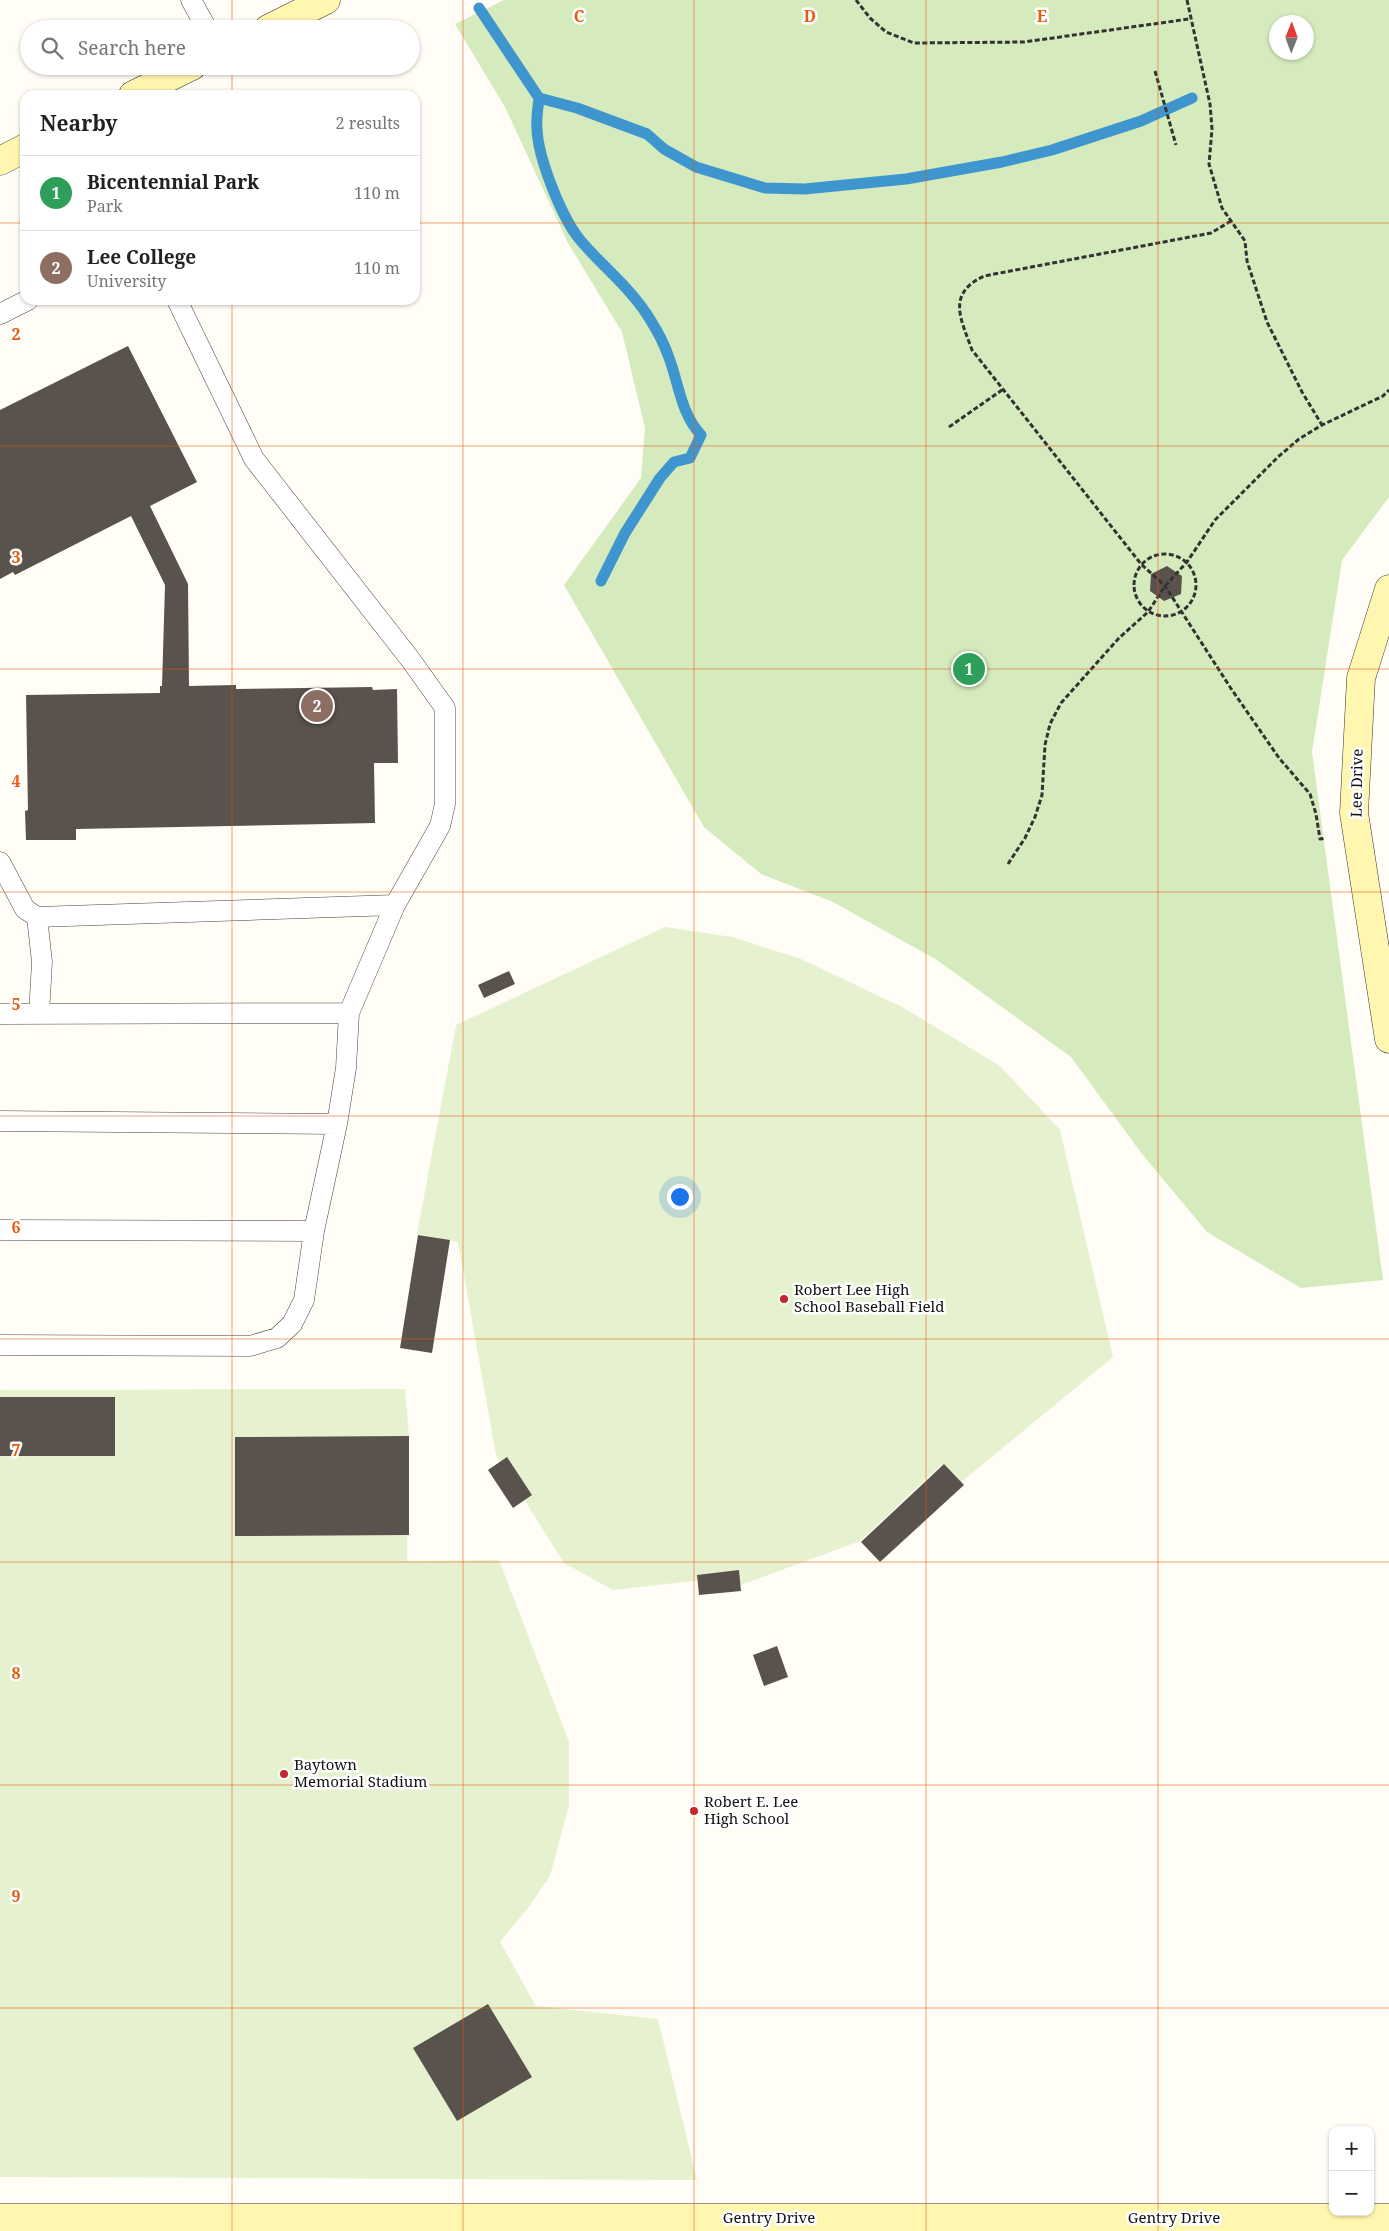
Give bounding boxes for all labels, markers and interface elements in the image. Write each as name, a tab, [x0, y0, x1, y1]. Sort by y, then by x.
text: C	[574, 5, 585, 27]
text: D	[804, 5, 816, 27]
text: E	[1037, 5, 1047, 27]
north arrow	[1269, 15, 1314, 60]
search box	[20, 20, 420, 75]
icon: search	[38, 34, 66, 62]
text: Search here	[78, 35, 186, 61]
text: Nearby	[40, 109, 118, 137]
text: 2 results	[336, 112, 400, 134]
text: Bicentennial Park	[87, 169, 259, 195]
text: 1	[51, 182, 61, 204]
text: 110 m	[354, 182, 400, 204]
text: Park	[87, 195, 123, 217]
text: Lee College	[87, 244, 196, 270]
text: 2	[51, 257, 61, 279]
text: 110 m	[354, 257, 400, 279]
text: University	[87, 270, 166, 292]
text: 2	[11, 323, 21, 345]
text: 3	[11, 546, 21, 568]
pin: 1	[953, 650, 985, 688]
pin: 2	[301, 687, 333, 725]
street label: Lee Drive	[1345, 748, 1367, 818]
text: 4	[11, 770, 21, 792]
text: 5	[11, 993, 21, 1015]
your location	[667, 1184, 693, 1210]
text: 6	[11, 1216, 21, 1238]
place label: Robert Lee High School Baseball Field	[794, 1279, 944, 1316]
marker: Robert Lee High School Baseball Field	[778, 1293, 790, 1305]
text: 7	[11, 1439, 21, 1461]
text: 8	[11, 1662, 21, 1684]
place label: Baytown Memorial Stadium	[294, 1754, 427, 1791]
marker: Baytown Memorial Stadium	[278, 1768, 290, 1780]
place label: Robert E. Lee High School	[704, 1791, 798, 1828]
marker: Robert E. Lee High School	[688, 1805, 700, 1817]
text: 9	[11, 1885, 21, 1907]
map controls	[1329, 2126, 1374, 2216]
button: +	[1329, 2126, 1374, 2171]
button: −	[1329, 2171, 1374, 2216]
street label: Gentry Drive	[723, 2207, 815, 2227]
street label: Gentry Drive	[1128, 2207, 1220, 2227]

